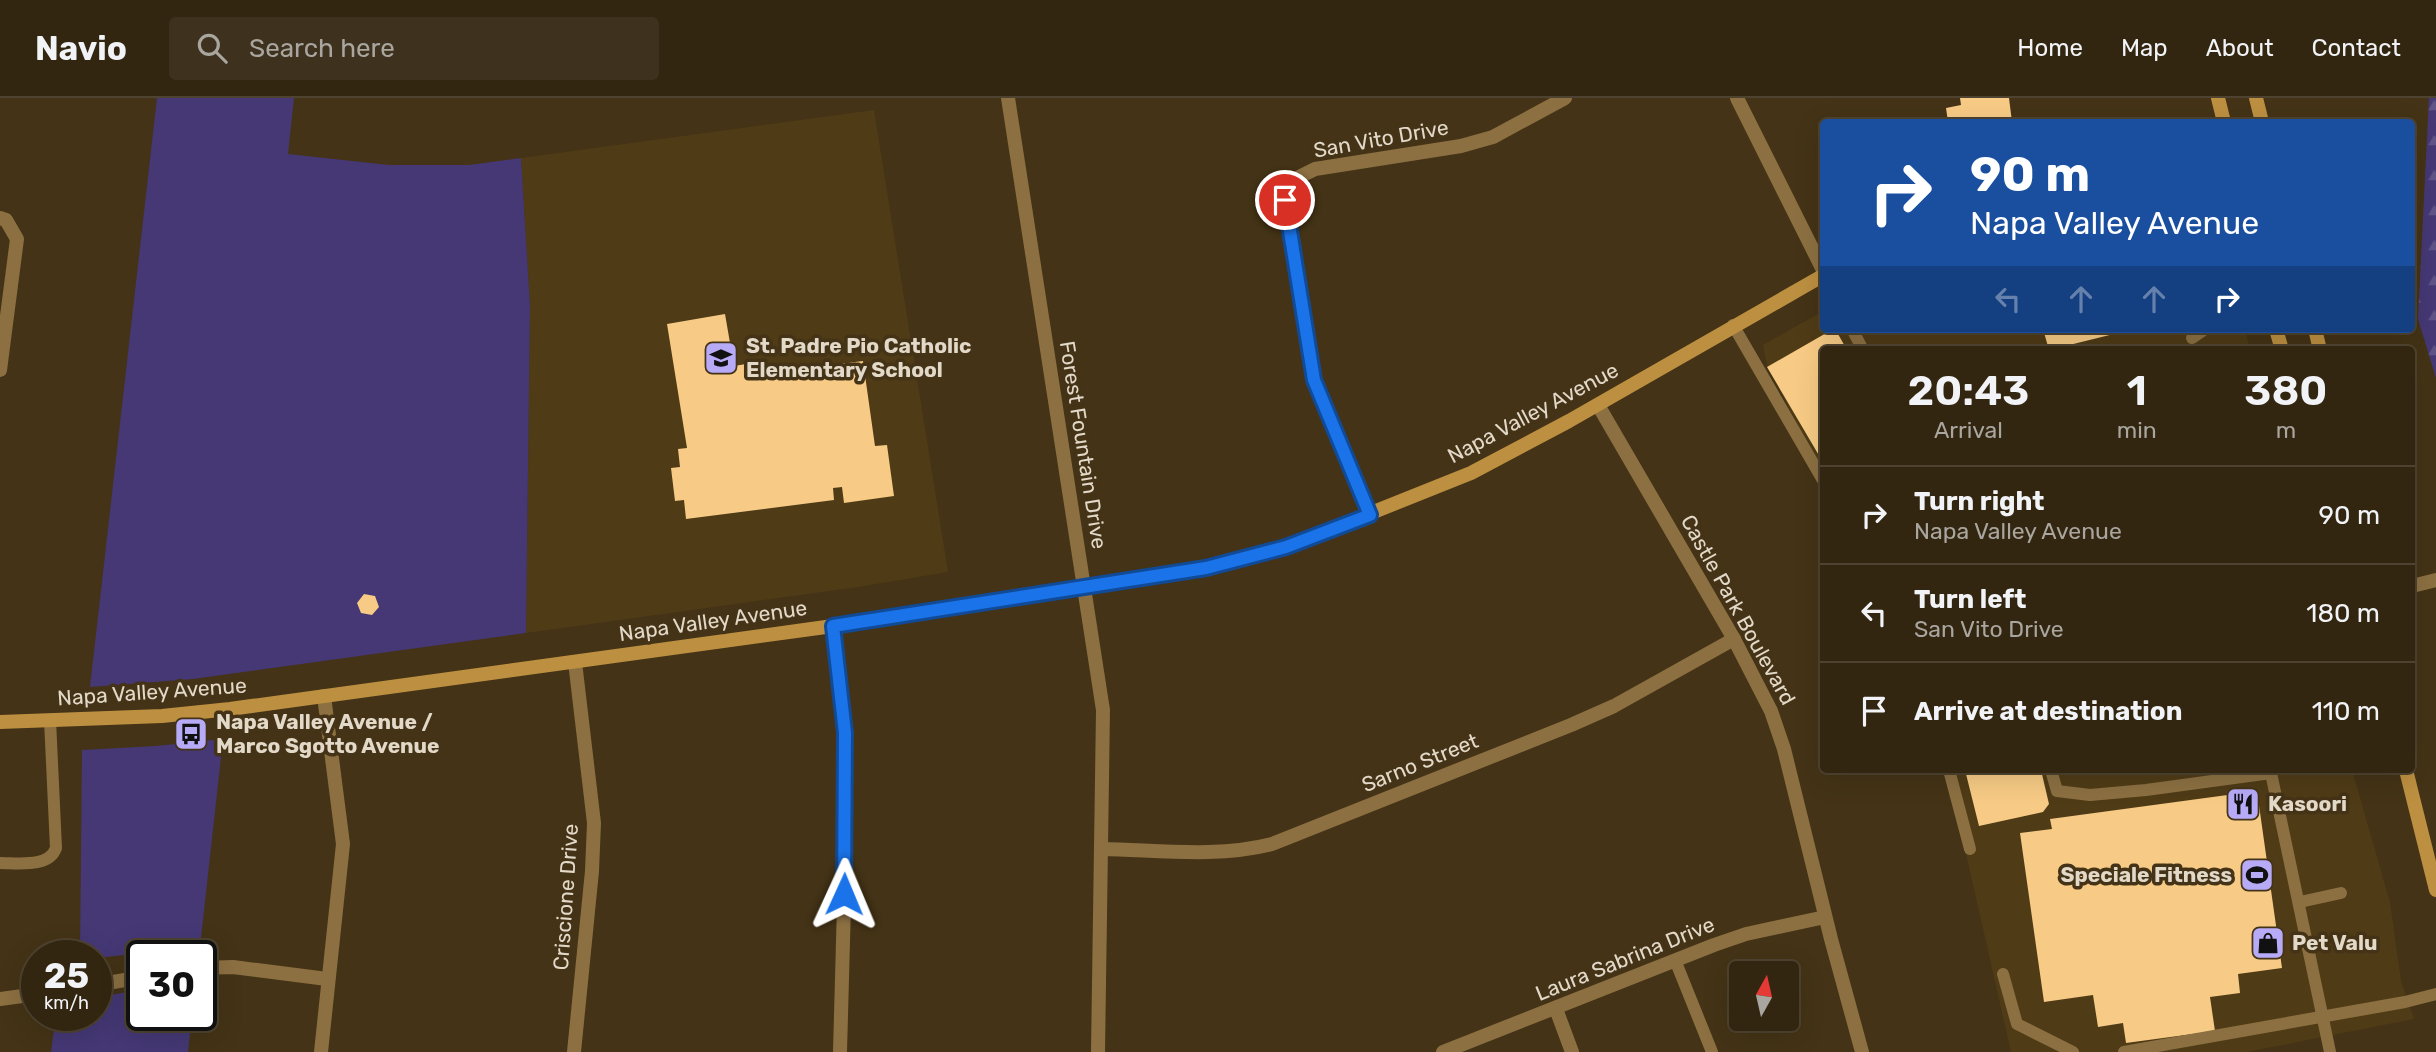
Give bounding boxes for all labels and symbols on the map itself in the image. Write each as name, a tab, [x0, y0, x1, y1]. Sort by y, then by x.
street label: San Vito Drive	[1311, 114, 1450, 163]
pin	[1255, 170, 1315, 230]
place label: St. Padre Pio Catholic Elementary School	[746, 333, 971, 382]
school or university icon: St. Padre Pio Catholic Elementary School	[702, 339, 740, 377]
street label: Forest Fountain Drive	[1055, 339, 1112, 551]
street label: Napa Valley Avenue	[1443, 357, 1622, 468]
street label: Castle Park Boulevard	[1676, 510, 1801, 709]
street label: Napa Valley Avenue	[617, 595, 809, 646]
street label: Napa Valley Avenue	[56, 672, 247, 711]
place label: Napa Valley Avenue / Marco Sgotto Avenue	[216, 709, 440, 758]
bus stop icon: Napa Valley Avenue / Marco Sgotto Avenue	[172, 715, 210, 753]
street label: Sarno Street	[1358, 728, 1482, 797]
restaurant icon: Kasoori	[2224, 785, 2262, 823]
place label: Kasoori	[2268, 791, 2347, 816]
street label: Criscione Drive	[548, 823, 583, 971]
sports icon: Speciale Fitness	[2238, 856, 2276, 894]
position arrow	[807, 857, 881, 931]
place label: Speciale Fitness	[2061, 862, 2232, 887]
street label: Laura Sabrina Drive	[1532, 911, 1718, 1006]
shop icon: Pet Valu	[2249, 924, 2287, 962]
place label: Pet Valu	[2292, 930, 2377, 955]
speed limit sign: 30	[126, 940, 217, 1031]
north arrow	[1729, 961, 1799, 1031]

